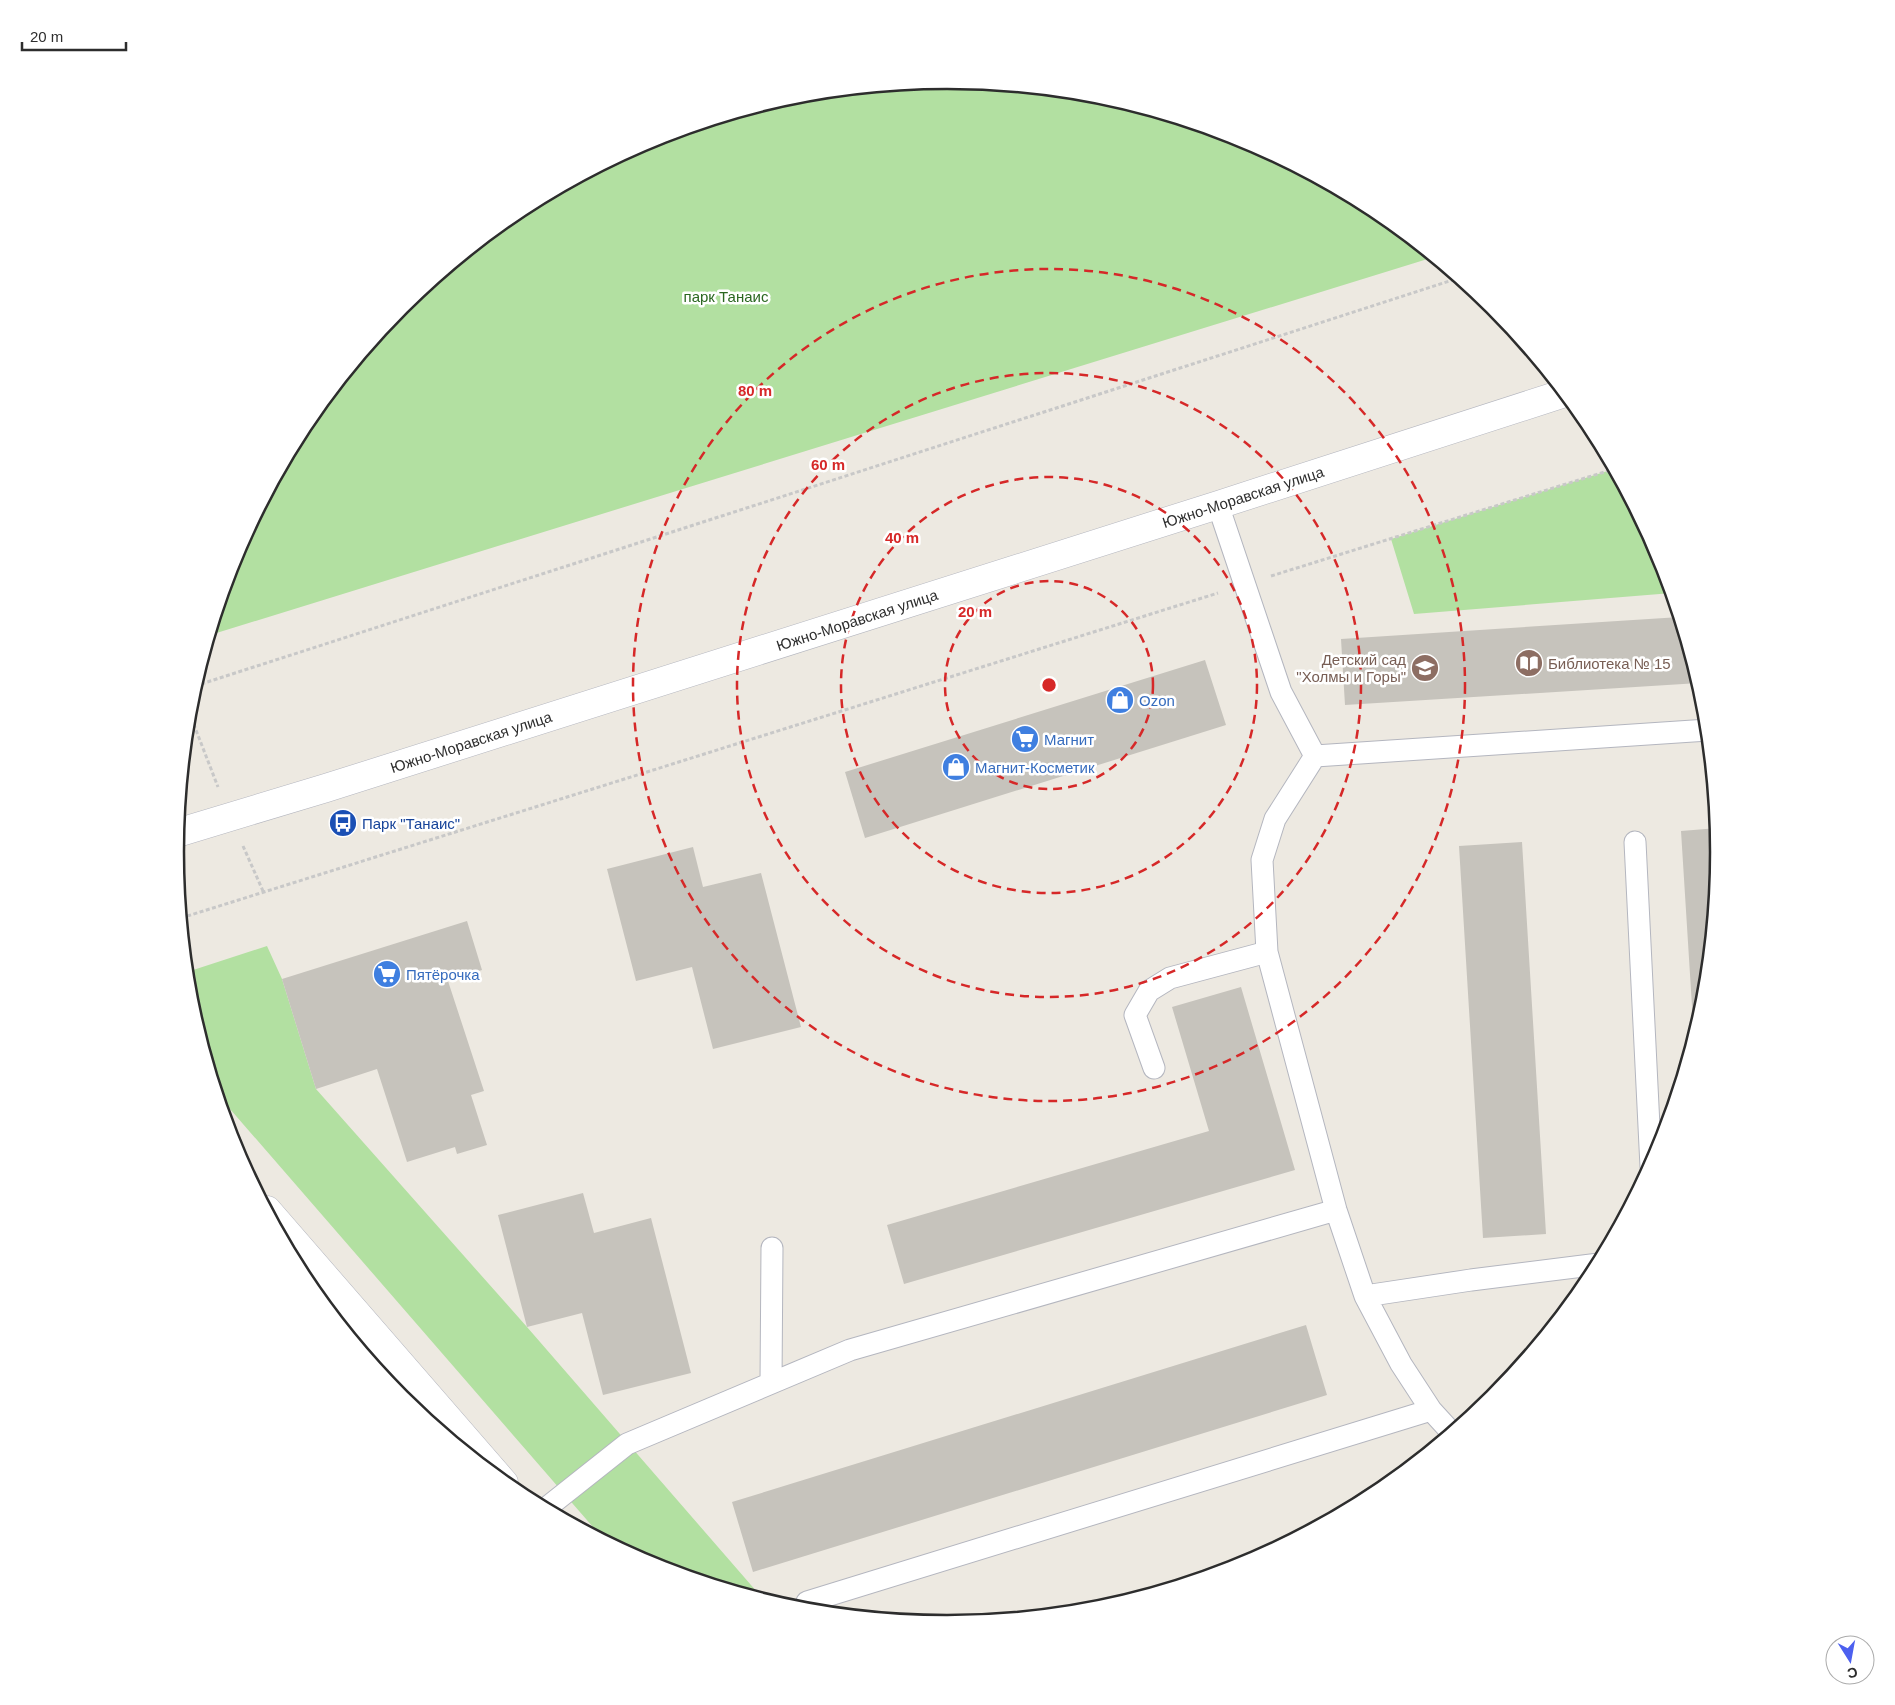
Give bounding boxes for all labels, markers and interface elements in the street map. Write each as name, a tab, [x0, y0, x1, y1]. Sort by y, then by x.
scale bar	[22, 20, 126, 52]
text: 20 m	[30, 28, 63, 45]
park label: парк Танаис	[684, 288, 769, 305]
text: 80 m	[738, 382, 772, 399]
text: 60 m	[811, 456, 845, 473]
street label: Южно-Моравская улица	[1160, 463, 1326, 531]
text: 40 m	[885, 529, 919, 546]
street label: Южно-Моравская улица	[774, 586, 940, 654]
text: 20 m	[958, 603, 992, 620]
library icon: Библиотека № 15	[1514, 648, 1544, 678]
place label: Детский сад "Холмы и Горы"	[1296, 651, 1406, 685]
school or university icon: Детский сад "Холмы и Горы"	[1410, 653, 1440, 683]
place label: Библиотека № 15	[1548, 655, 1671, 672]
centre of rings	[1040, 676, 1058, 694]
shop icon: Ozon	[1105, 685, 1135, 715]
place label: Ozon	[1139, 692, 1175, 709]
street label: Южно-Моравская улица	[388, 708, 554, 776]
supermarket icon: Магнит	[1010, 724, 1040, 754]
place label: Магнит	[1044, 731, 1094, 748]
shop icon: Магнит-Косметик	[941, 752, 971, 782]
place label: Магнит-Косметик	[975, 759, 1095, 776]
bus stop icon: Парк "Танаис"	[328, 808, 358, 838]
place label: Парк "Танаис"	[362, 815, 460, 832]
supermarket icon: Пятёрочка	[372, 959, 402, 989]
place label: Пятёрочка	[406, 966, 480, 983]
north arrow	[1825, 1635, 1875, 1685]
text: С	[1846, 1664, 1859, 1682]

